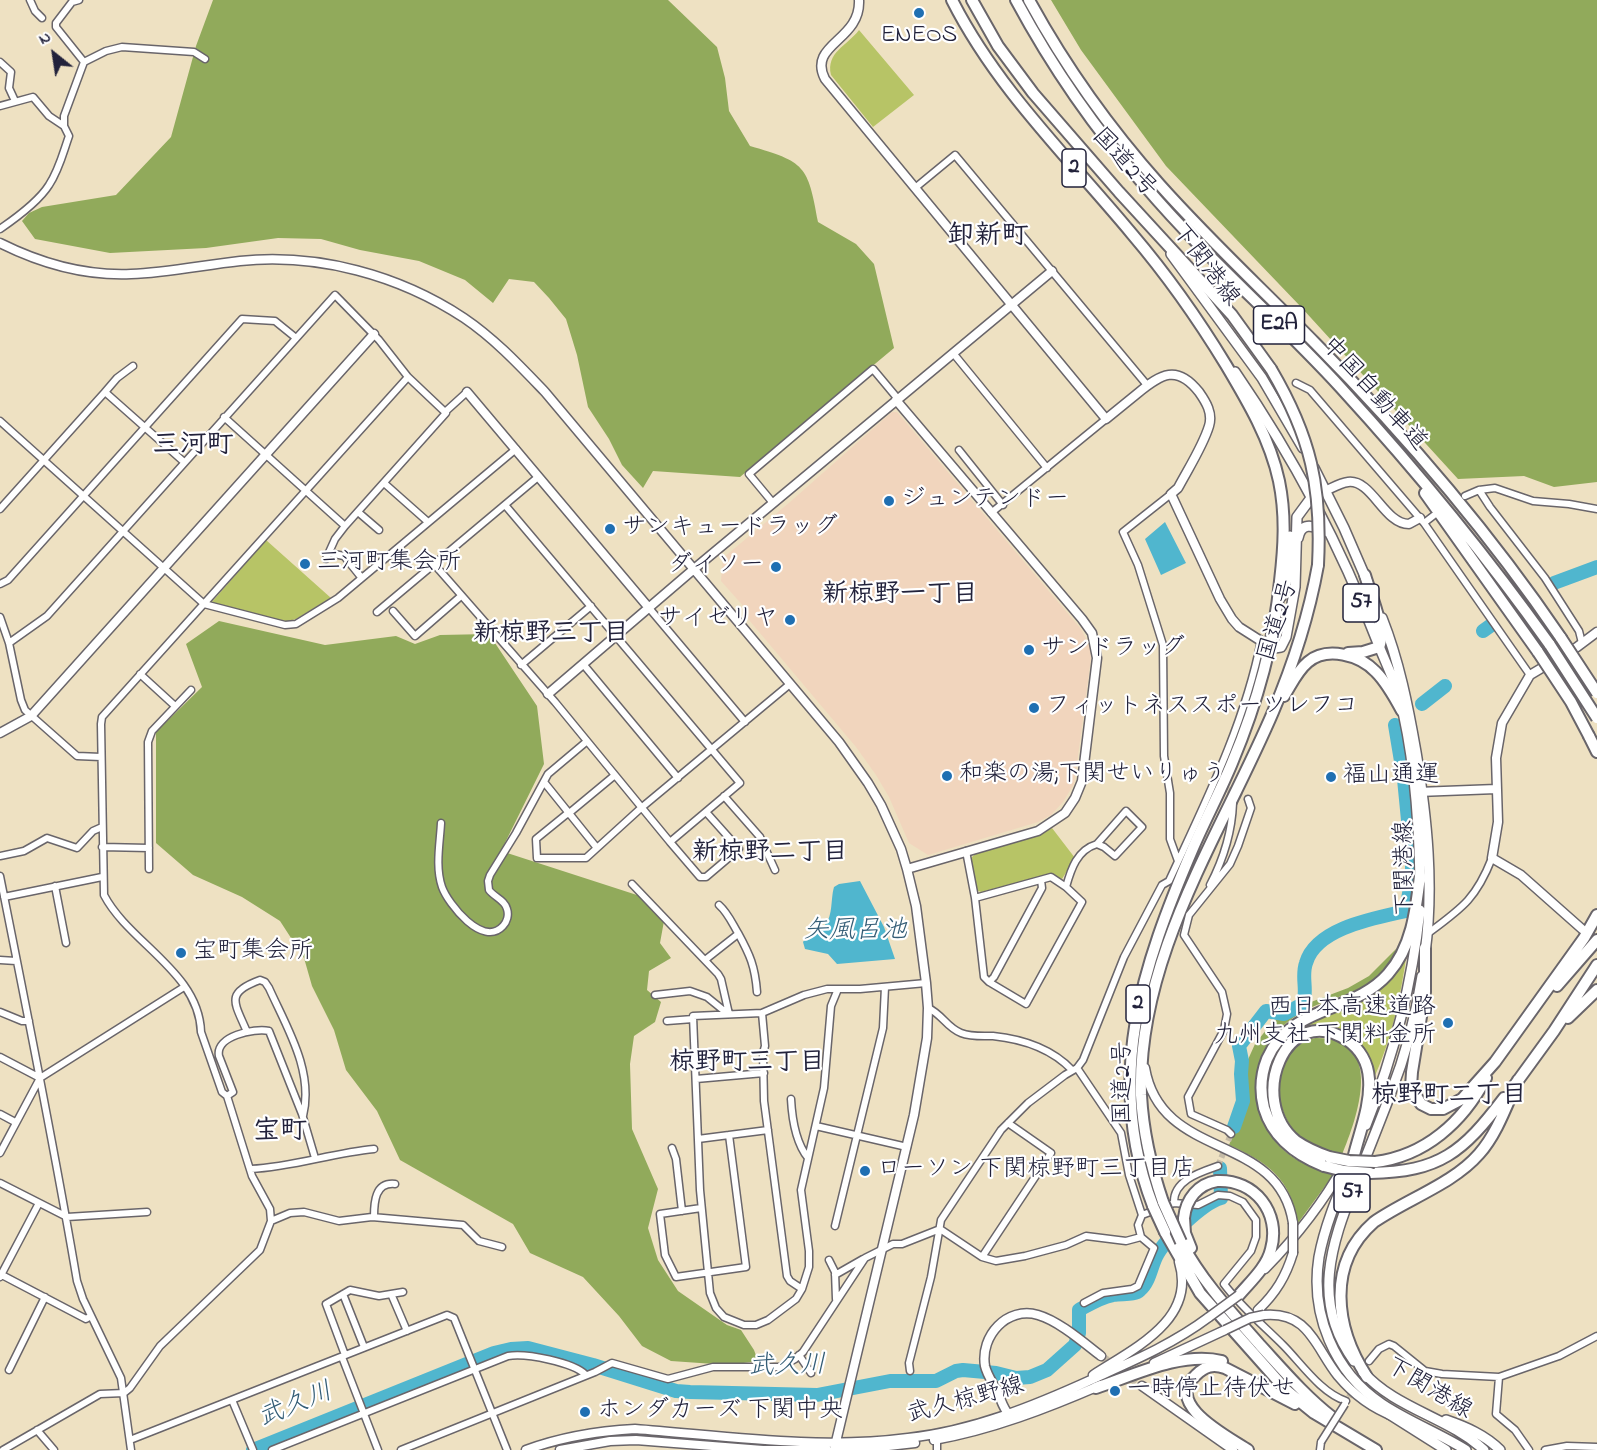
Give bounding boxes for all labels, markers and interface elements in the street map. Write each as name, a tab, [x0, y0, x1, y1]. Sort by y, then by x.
marker: ENEOS	[912, 6, 926, 20]
place label: ENEOS	[881, 23, 957, 51]
north arrow	[24, 24, 84, 84]
text: N	[34, 25, 56, 52]
street label: 国道2号	[1084, 123, 1162, 205]
road number: 2	[1062, 149, 1086, 187]
street label: 下関港線	[1164, 219, 1244, 313]
district label: 卸新町	[948, 223, 1028, 255]
road number: E2A	[1254, 306, 1304, 344]
street label: 中国自動車道	[1314, 332, 1432, 458]
district label: 三河町	[153, 432, 233, 464]
place label: ジュンテンドー	[901, 487, 1069, 515]
marker: ジュンテンドー	[882, 494, 896, 508]
place label: サンキュードラッグ	[622, 515, 838, 543]
marker: サンキュードラッグ	[603, 522, 617, 536]
place label: 三河町集会所	[317, 550, 461, 578]
place label: ダイソー	[668, 553, 764, 581]
marker: 三河町集会所	[298, 557, 312, 571]
marker: ダイソー	[769, 560, 783, 574]
street label: 国道2号	[1254, 577, 1306, 665]
district label: 新椋野一丁目	[822, 581, 978, 613]
road number: 57	[1343, 584, 1379, 622]
place label: サイゼリヤ	[658, 606, 778, 634]
marker: サイゼリヤ	[783, 613, 797, 627]
district label: 新椋野三丁目	[473, 620, 629, 652]
place label: サンドラッグ	[1041, 636, 1185, 664]
marker: サンドラッグ	[1022, 643, 1036, 657]
place label: フィットネススポーツレフコ	[1046, 694, 1358, 722]
marker: フィットネススポーツレフコ	[1027, 701, 1041, 715]
place label: 和楽の湯;下関せいりゅう	[959, 762, 1226, 790]
place label: 福山通運	[1343, 763, 1439, 791]
marker: 和楽の湯;下関せいりゅう	[940, 769, 954, 783]
marker: 福山通運	[1324, 770, 1338, 784]
street label: 下関港線	[1392, 820, 1422, 916]
district label: 新椋野二丁目	[692, 839, 848, 871]
water label: 矢風呂池	[803, 917, 907, 949]
place label: 宝町集会所	[193, 939, 313, 967]
marker: 宝町集会所	[174, 946, 188, 960]
road number: 2	[1126, 985, 1150, 1023]
place label: 西日本高速道路 九州支社 下関料金所	[1214, 995, 1436, 1051]
marker: 西日本高速道路 九州支社 下関料金所	[1441, 1016, 1455, 1030]
street label: 国道2号	[1111, 1041, 1139, 1125]
district label: 椋野町三丁目	[669, 1049, 825, 1081]
district label: 椋野町二丁目	[1371, 1082, 1527, 1114]
district label: 宝町	[253, 1118, 307, 1150]
place label: ローソン 下関椋野町三丁目店	[877, 1157, 1195, 1185]
marker: ローソン 下関椋野町三丁目店	[858, 1164, 872, 1178]
road number: 57	[1334, 1174, 1370, 1212]
water label: 武久川	[748, 1352, 826, 1384]
street label: 下関港線	[1379, 1353, 1477, 1427]
street label: 武久椋野線	[904, 1373, 1028, 1431]
place label: 一時停止待伏せ	[1127, 1377, 1295, 1405]
water label: 武久川	[254, 1378, 338, 1436]
marker: 一時停止待伏せ	[1108, 1384, 1122, 1398]
place label: ホンダカーズ 下関中央	[597, 1398, 843, 1426]
marker: ホンダカーズ 下関中央	[578, 1405, 592, 1419]

